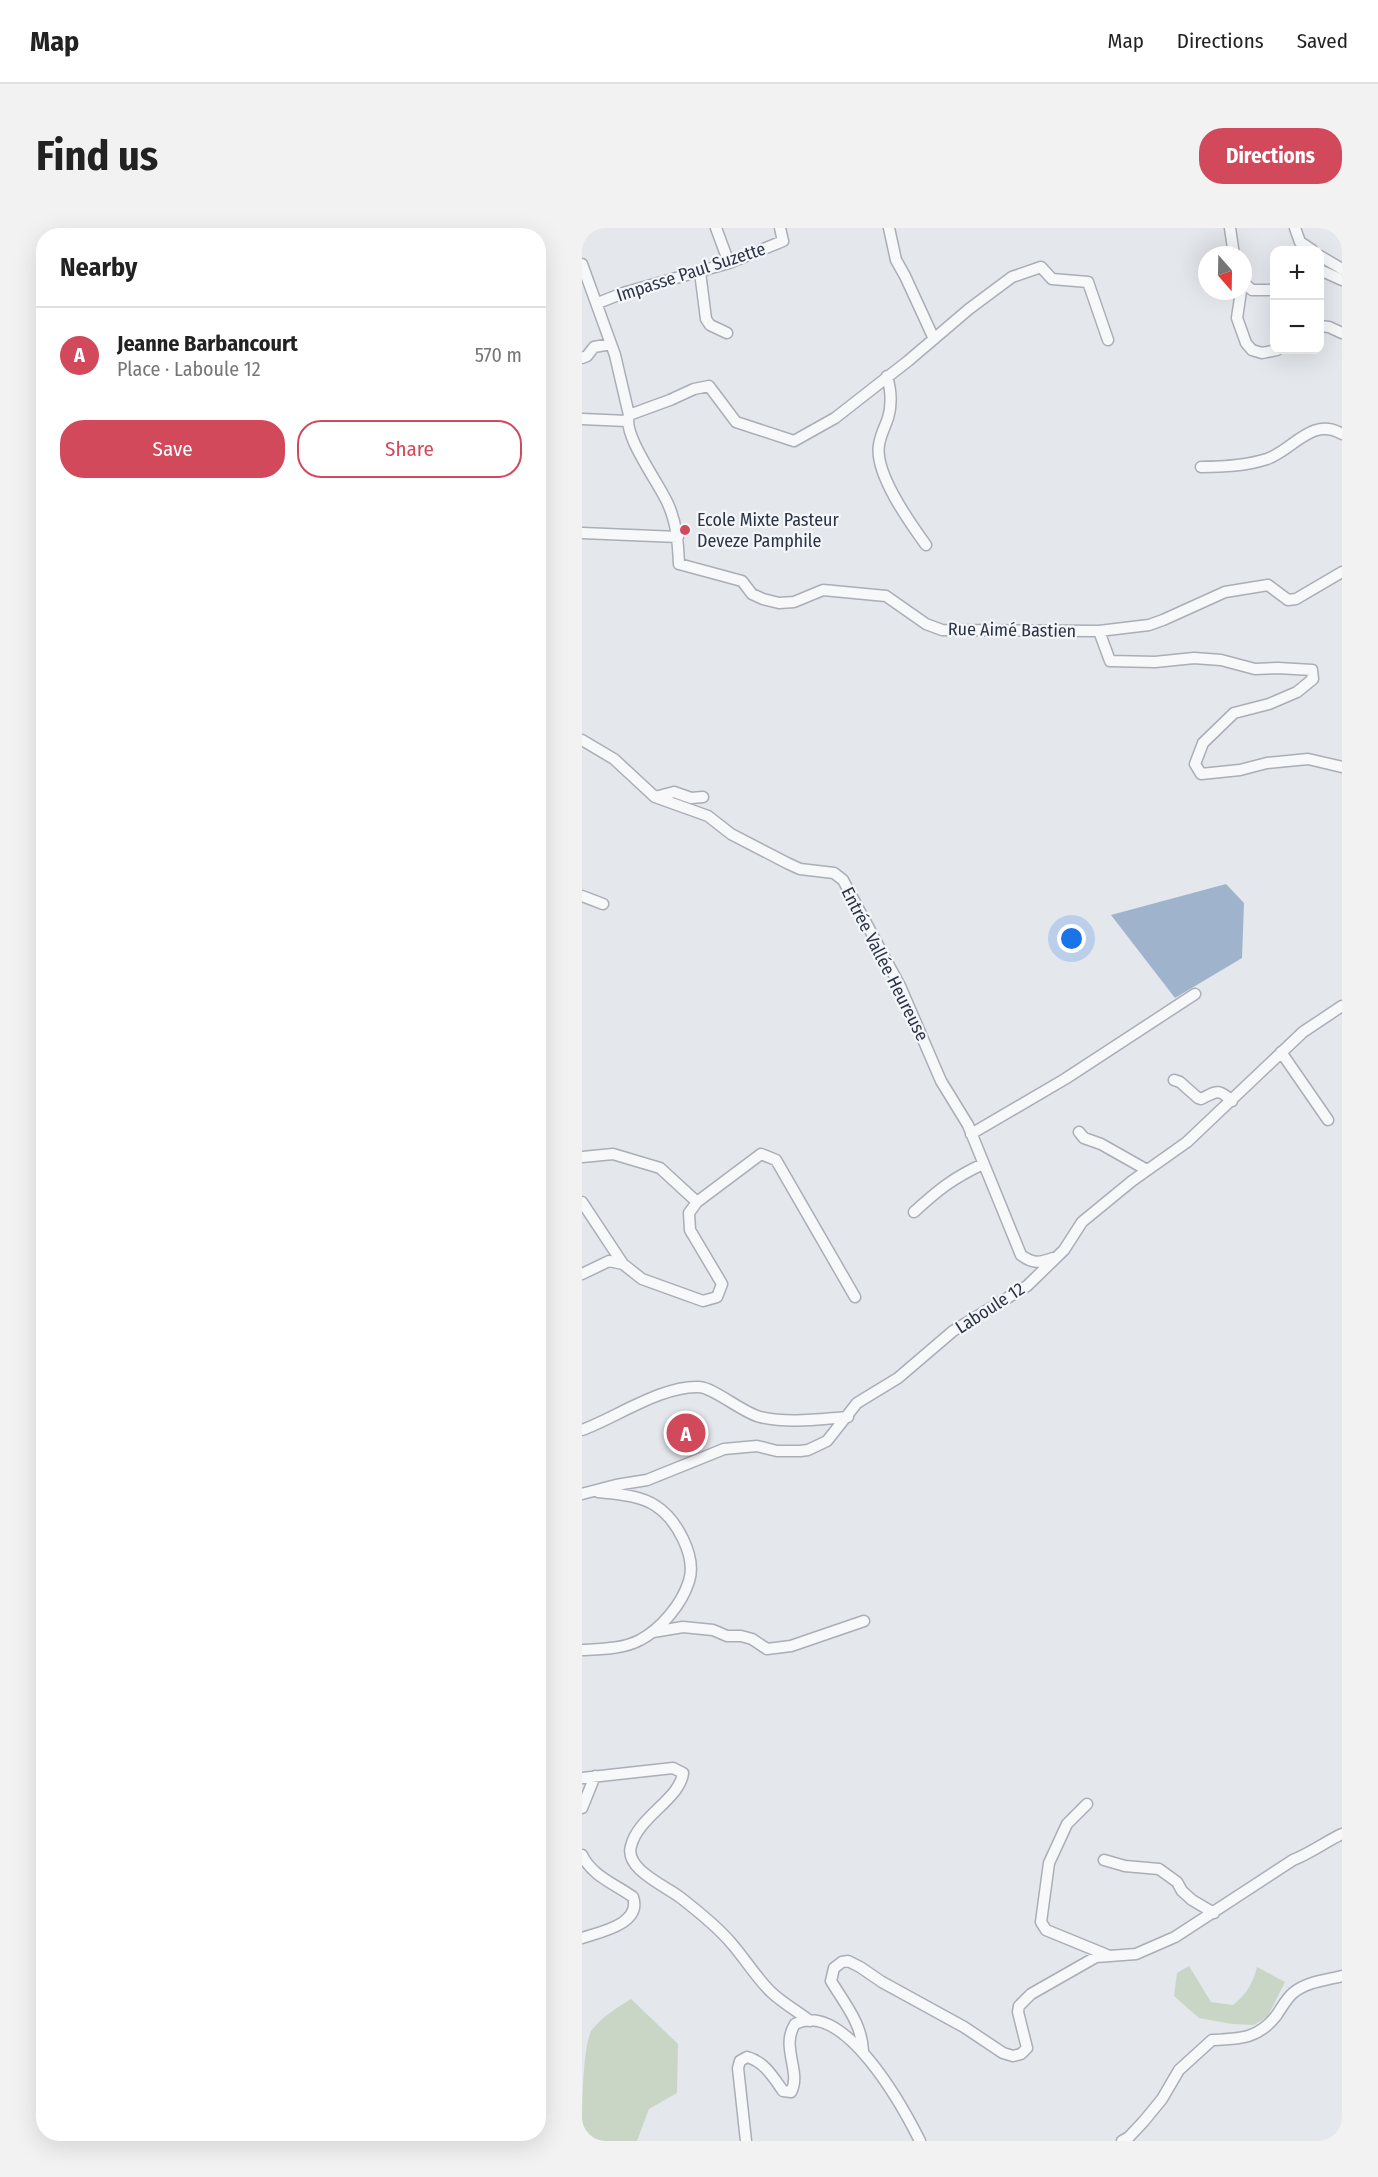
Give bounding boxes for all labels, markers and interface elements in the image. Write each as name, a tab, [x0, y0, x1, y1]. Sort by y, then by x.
text: Map	[30, 25, 79, 58]
text: Map	[1107, 28, 1144, 54]
text: Directions	[1177, 28, 1264, 54]
text: Saved	[1297, 28, 1348, 54]
button: Directions	[1199, 128, 1342, 184]
text: Find us	[36, 131, 158, 181]
street label: Impasse Paul Suzette	[614, 238, 768, 306]
north arrow	[1198, 246, 1252, 300]
map controls	[1270, 246, 1324, 354]
button: +	[1270, 246, 1324, 300]
text: Nearby	[60, 252, 137, 283]
button: −	[1270, 300, 1324, 354]
text: Jeanne Barbancourt	[117, 330, 298, 357]
text: A	[74, 343, 85, 367]
text: 570 m	[475, 343, 522, 367]
text: Place · Laboule 12	[117, 357, 260, 381]
button: Save	[60, 420, 285, 478]
button: Share	[297, 420, 522, 478]
place label: Ecole Mixte Pasteur Deveze Pamphile	[697, 509, 839, 552]
marker: Ecole Mixte Pasteur Deveze Pamphile	[678, 523, 692, 537]
street label: Rue Aimé Bastien	[948, 618, 1076, 642]
street label: Entrée Vallée Heureuse	[837, 883, 933, 1045]
your location	[1057, 924, 1086, 953]
street label: Laboule 12	[951, 1278, 1029, 1338]
pin: A	[666, 1410, 706, 1456]

